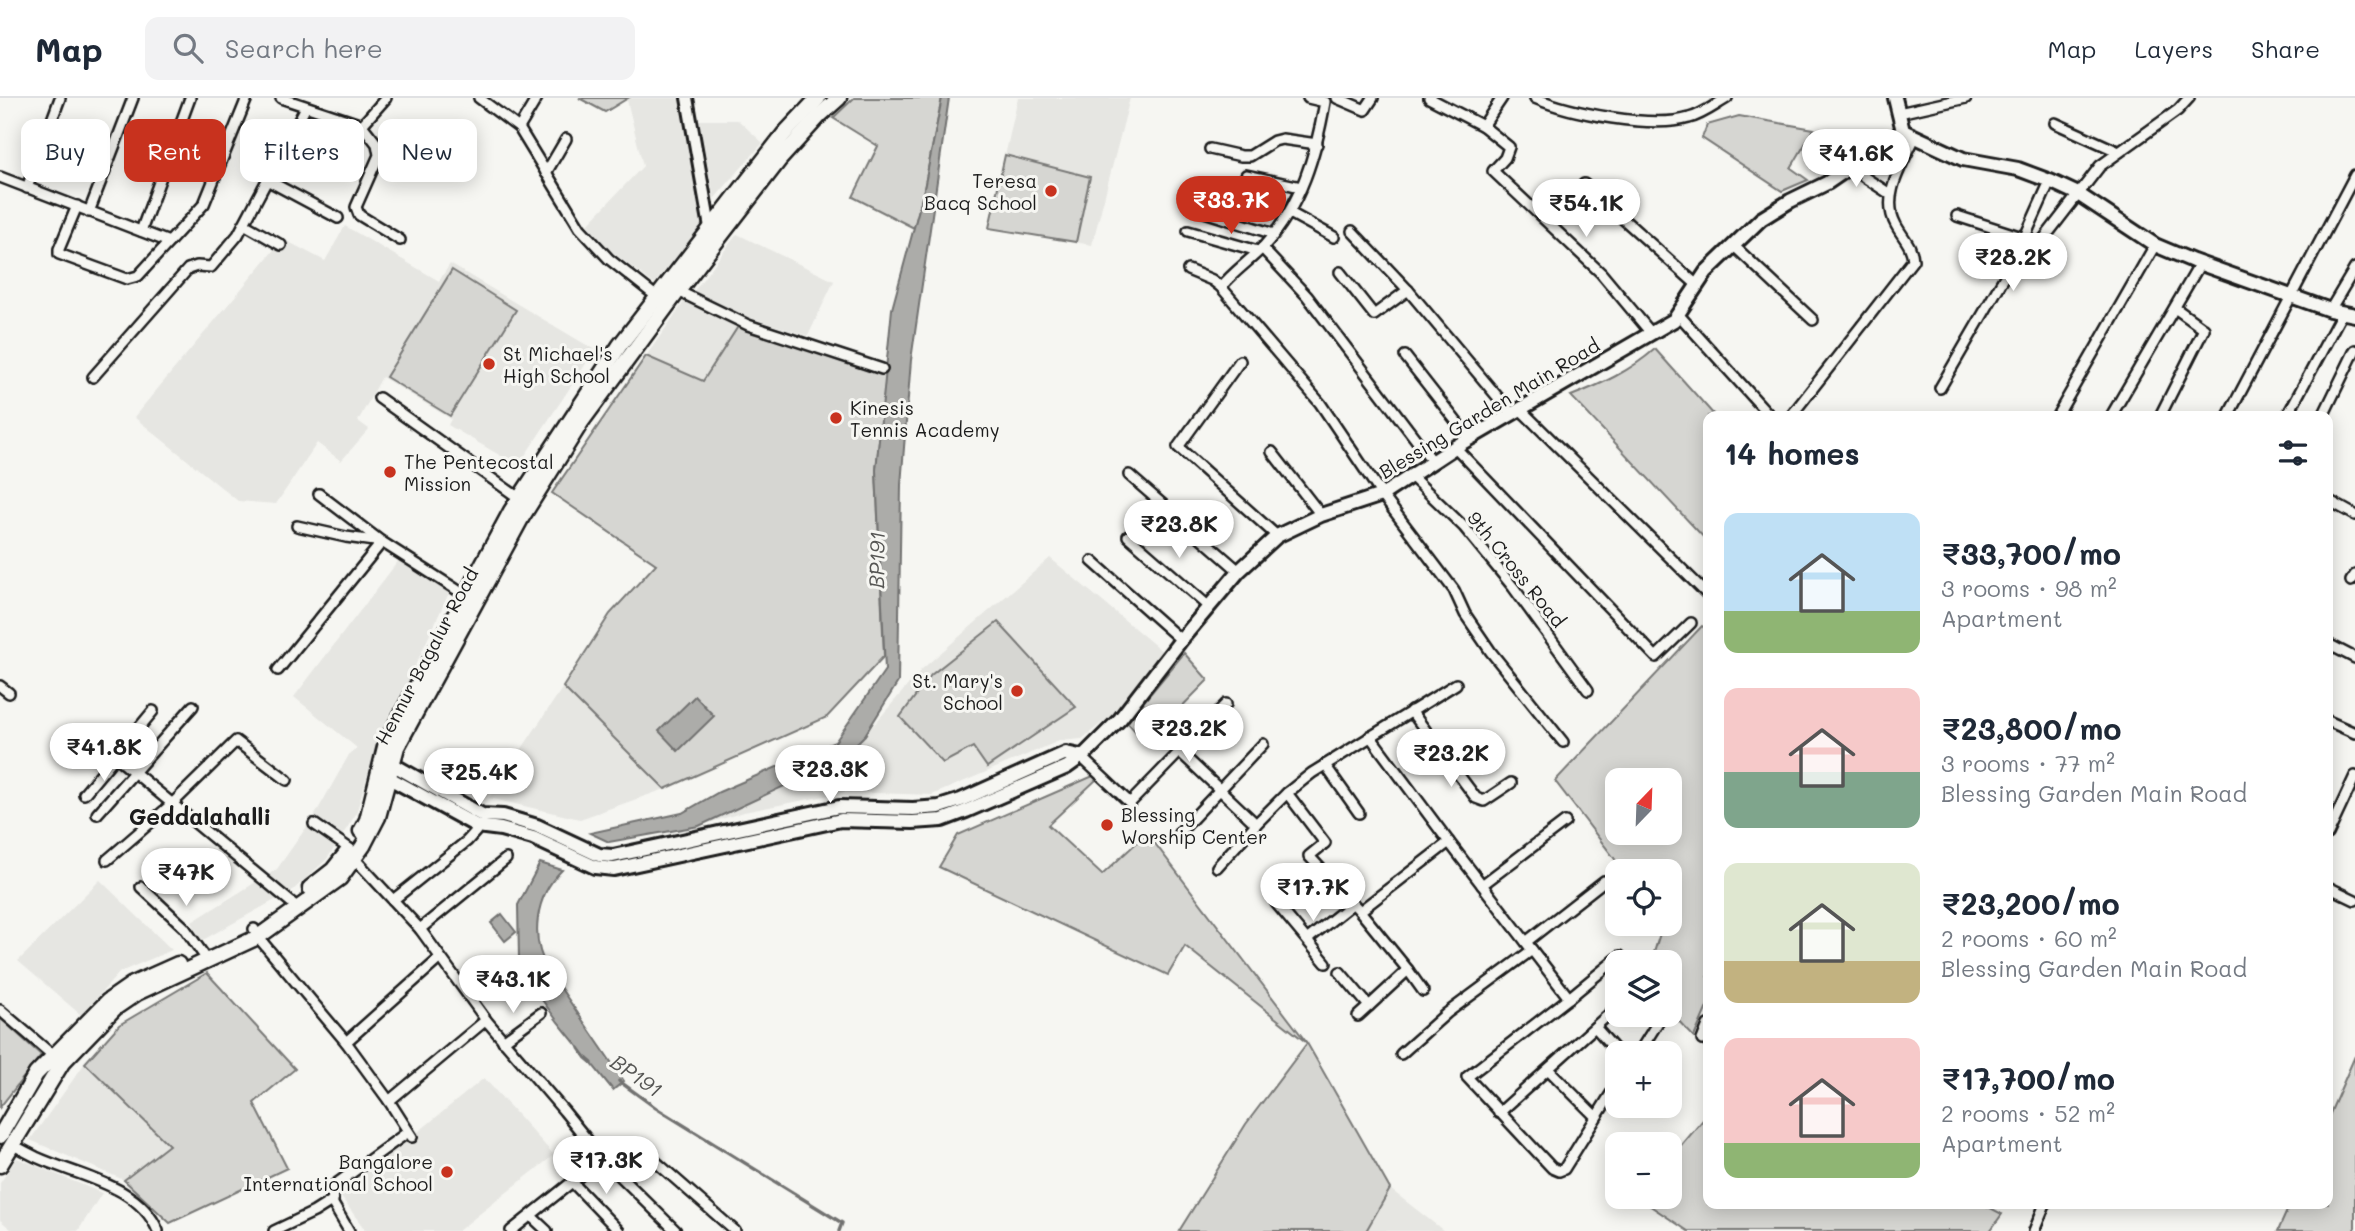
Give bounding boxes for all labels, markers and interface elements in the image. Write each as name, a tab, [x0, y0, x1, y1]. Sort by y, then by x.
search box	[145, 17, 635, 80]
text: Map	[35, 27, 103, 70]
icon: search	[169, 29, 207, 67]
text: Search here	[225, 31, 383, 65]
text: Map	[2048, 33, 2096, 64]
text: Layers	[2134, 33, 2213, 64]
text: Share	[2251, 33, 2320, 64]
chip: Buy	[21, 119, 110, 182]
chip: Rent	[124, 119, 226, 182]
chip: Filters	[240, 119, 364, 182]
chip: New	[378, 119, 477, 182]
pin: ₹41.6K	[1799, 130, 1913, 189]
text: ₹41.6K	[1818, 137, 1894, 167]
place label: Teresa Bacq School	[924, 168, 1037, 215]
pin: ₹33.7K	[1174, 176, 1288, 236]
pin: ₹54.1K	[1529, 180, 1643, 239]
marker: Teresa Bacq School	[1043, 183, 1059, 199]
text: ₹33.7K	[1192, 184, 1270, 214]
text: ₹54.1K	[1548, 187, 1624, 217]
pin: ₹28.2K	[1956, 234, 2070, 293]
text: ₹28.2K	[1974, 241, 2052, 271]
street label: Blessing Garden Main Road	[1374, 332, 1604, 484]
place label: St Michael's High School	[503, 341, 613, 388]
marker: St Michael's High School	[481, 356, 497, 372]
place label: Kinesis Tennis Academy	[850, 395, 1000, 442]
marker: Kinesis Tennis Academy	[828, 410, 844, 426]
text: 14 homes	[1724, 433, 1860, 473]
icon: filters	[2274, 434, 2312, 472]
place label: The Pentecostal Mission	[404, 449, 554, 496]
marker: The Pentecostal Mission	[382, 464, 398, 480]
pin: ₹23.8K	[1122, 500, 1236, 560]
street label: 9th Cross Road	[1462, 506, 1572, 632]
text: ₹23.8K	[1140, 508, 1218, 538]
water label: BP191	[862, 531, 890, 589]
text: ₹33,700/mo	[1941, 533, 2121, 573]
icon: home	[1780, 541, 1864, 625]
street label: Hennur Bagalur Road	[369, 563, 483, 749]
text: 3 rooms · 98 m²	[1941, 573, 2117, 603]
text: Apartment	[1941, 603, 2063, 633]
place label: St. Mary's School	[912, 668, 1003, 715]
marker: St. Mary's School	[1009, 683, 1025, 699]
pin: ₹23.2K	[1132, 704, 1246, 764]
text: ₹23,800/mo	[1941, 708, 2122, 748]
text: ₹23.2K	[1151, 712, 1227, 742]
icon: home	[1780, 716, 1864, 800]
pin: ₹41.8K	[47, 724, 161, 783]
pin: ₹23.2K	[1394, 730, 1508, 789]
text: ₹41.8K	[66, 731, 142, 761]
text: ₹23.2K	[1413, 737, 1489, 767]
pin: ₹23.3K	[773, 746, 887, 805]
pin: ₹25.4K	[422, 748, 536, 808]
text: 3 rooms · 77 m²	[1941, 748, 2115, 778]
text: ₹23.3K	[791, 753, 869, 783]
text: ₹25.4K	[440, 756, 518, 786]
north arrow	[1605, 768, 1682, 845]
map controls	[1605, 768, 1682, 1209]
text: Blessing Garden Main Road	[1941, 778, 2247, 808]
district label: Geddalahalli	[129, 801, 271, 831]
place label: Blessing Worship Center	[1121, 802, 1268, 849]
marker: Blessing Worship Center	[1099, 817, 1115, 833]
pin: ₹47K	[145, 848, 227, 908]
text: ₹47K	[157, 856, 215, 886]
button: locate	[1605, 859, 1682, 936]
pin: ₹17.7K	[1256, 864, 1370, 923]
text: ₹17.7K	[1276, 871, 1350, 901]
text: ₹23,200/mo	[1941, 883, 2120, 923]
icon: home	[1780, 891, 1864, 975]
text: 2 rooms · 60 m²	[1941, 923, 2117, 953]
button: layers	[1605, 950, 1682, 1027]
text: Blessing Garden Main Road	[1941, 953, 2247, 983]
pin: ₹43.1K	[456, 956, 570, 1015]
text: ₹43.1K	[475, 963, 551, 993]
button: +	[1605, 1041, 1682, 1118]
water label: BP191	[606, 1048, 668, 1102]
text: ₹17,700/mo	[1941, 1058, 2115, 1098]
icon: home	[1780, 1066, 1864, 1150]
text: 2 rooms · 52 m²	[1941, 1098, 2115, 1128]
text: Apartment	[1941, 1128, 2063, 1158]
button: −	[1605, 1132, 1682, 1209]
pin: ₹17.3K	[549, 1136, 663, 1196]
text: ₹17.3K	[569, 1144, 643, 1174]
place label: Bangalore International School	[244, 1149, 433, 1196]
marker: Bangalore International School	[439, 1164, 455, 1180]

